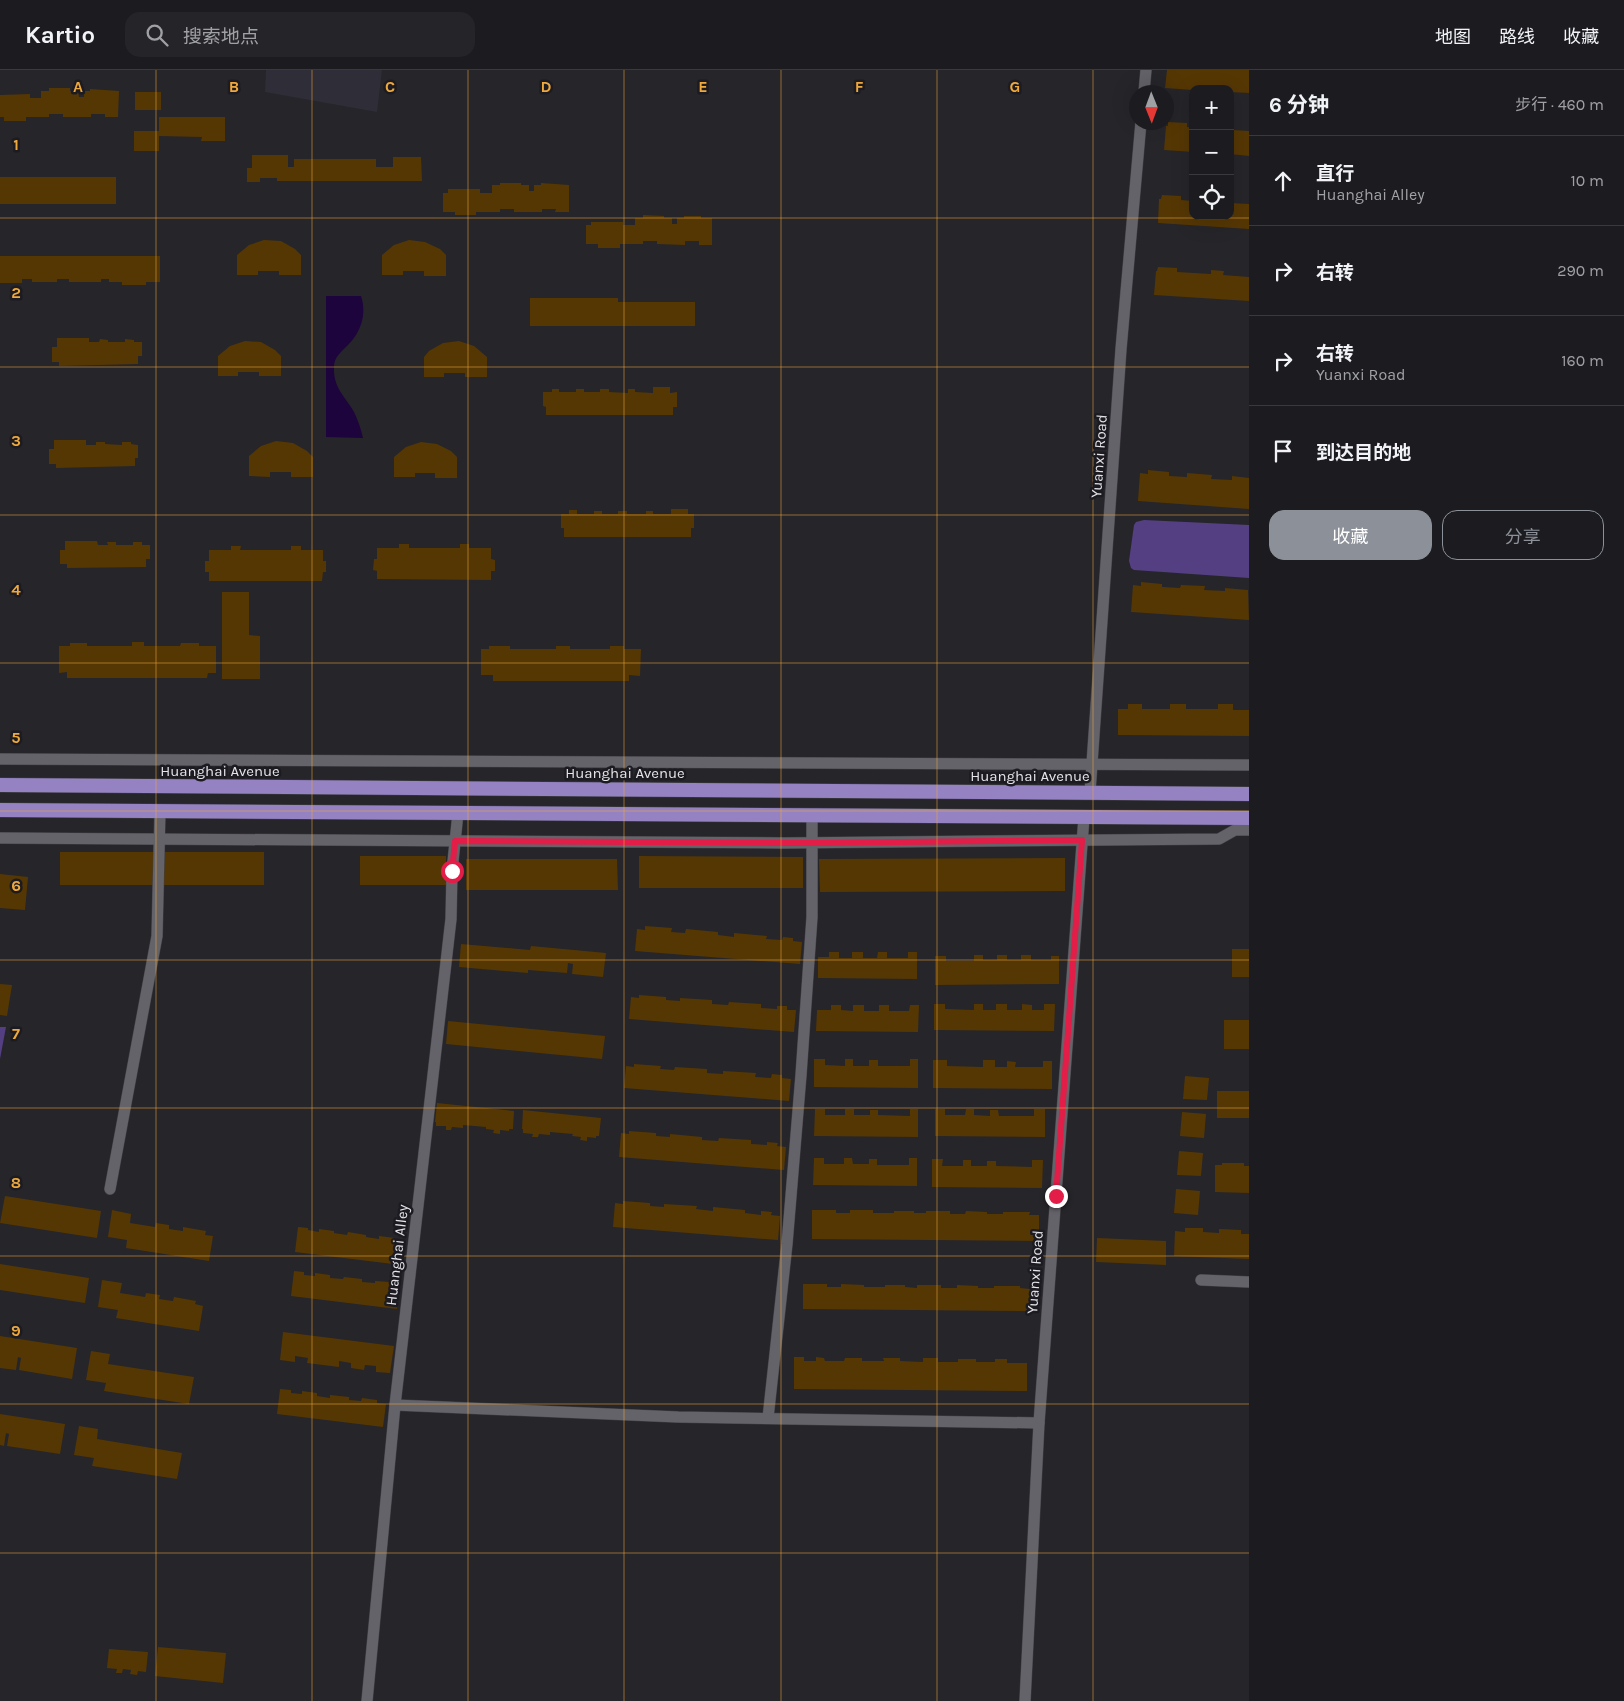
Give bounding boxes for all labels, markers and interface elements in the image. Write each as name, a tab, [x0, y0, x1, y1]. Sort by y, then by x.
search box	[125, 12, 475, 57]
text: Kartio	[25, 21, 95, 49]
icon: search	[143, 21, 171, 49]
text: 搜索地点	[183, 26, 259, 48]
text: 地图	[1435, 26, 1471, 48]
text: 路线	[1499, 26, 1535, 48]
text: 收藏	[1563, 26, 1599, 48]
text: A	[73, 77, 83, 96]
text: B	[229, 77, 239, 96]
text: C	[385, 77, 395, 96]
text: D	[541, 77, 552, 96]
text: E	[698, 77, 708, 96]
text: F	[855, 77, 864, 96]
text: G	[1010, 77, 1020, 96]
north arrow	[1129, 85, 1174, 130]
map controls	[1189, 85, 1234, 220]
button: +	[1189, 85, 1234, 130]
text: 6 分钟	[1269, 93, 1329, 117]
text: 步行 · 460 m	[1515, 95, 1604, 114]
button: −	[1189, 130, 1234, 175]
text: 1	[13, 135, 19, 154]
text: 直行	[1316, 163, 1354, 185]
icon: ahead	[1269, 167, 1297, 195]
text: 10 m	[1570, 171, 1604, 190]
button: locate	[1189, 175, 1234, 220]
text: Huanghai Alley	[1316, 185, 1425, 204]
icon: right	[1269, 257, 1297, 285]
text: 290 m	[1557, 261, 1604, 280]
text: 右转	[1316, 262, 1354, 284]
text: 2	[11, 283, 21, 302]
text: 右转	[1316, 343, 1354, 365]
icon: right	[1269, 347, 1297, 375]
text: 160 m	[1561, 351, 1604, 370]
text: Yuanxi Road	[1316, 365, 1405, 384]
street label: Yuanxi Road	[1087, 414, 1111, 498]
text: 3	[11, 431, 21, 450]
icon: arrive	[1269, 437, 1297, 465]
text: 到达目的地	[1316, 442, 1411, 464]
button: 收藏	[1269, 510, 1432, 560]
button: 分享	[1442, 510, 1604, 560]
text: 4	[11, 580, 21, 599]
text: 5	[11, 728, 21, 747]
street label: Huanghai Avenue	[160, 762, 280, 780]
street label: Huanghai Avenue	[565, 764, 685, 782]
street label: Huanghai Avenue	[970, 767, 1090, 785]
route start	[441, 860, 464, 883]
text: 6	[11, 876, 21, 895]
text: 7	[12, 1024, 20, 1043]
text: 8	[11, 1173, 21, 1192]
route end	[1045, 1185, 1068, 1208]
street label: Huanghai Alley	[382, 1203, 412, 1307]
street label: Yuanxi Road	[1023, 1230, 1047, 1314]
text: 9	[11, 1321, 21, 1340]

